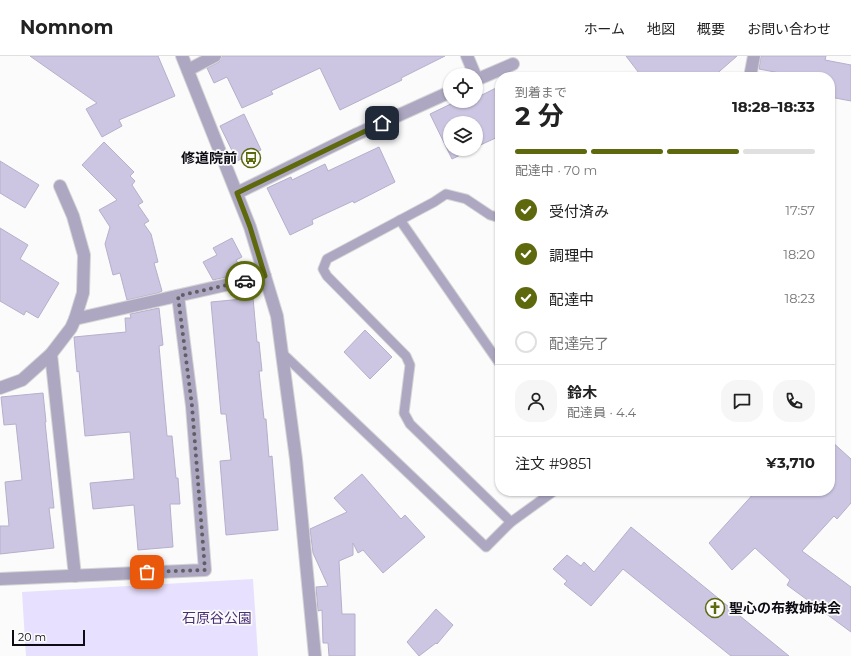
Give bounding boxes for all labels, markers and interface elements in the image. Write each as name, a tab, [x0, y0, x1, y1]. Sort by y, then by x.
text: Nomnom	[20, 16, 113, 39]
text: ホーム	[583, 20, 625, 38]
text: 地図	[647, 20, 675, 38]
text: 概要	[697, 20, 725, 38]
text: お問い合わせ	[747, 20, 831, 38]
map controls	[443, 68, 483, 156]
button: locate	[443, 68, 483, 108]
text: 到着まで	[515, 84, 567, 100]
text: 18:28–18:33	[732, 97, 815, 116]
text: 2 分	[515, 100, 564, 132]
pin	[365, 106, 399, 140]
icon: home	[371, 112, 393, 134]
button: layers	[443, 116, 483, 156]
bus stop icon: 修道院前	[240, 147, 262, 169]
place label: 修道院前	[181, 149, 237, 167]
text: 配達中 · 70 m	[515, 162, 597, 178]
icon: check	[515, 199, 537, 221]
text: 受付済み	[549, 202, 609, 221]
text: 17:57	[785, 202, 815, 218]
icon: check	[515, 243, 537, 265]
text: 調理中	[549, 246, 594, 265]
text: 18:20	[783, 246, 815, 262]
courier	[225, 261, 265, 301]
icon: car	[234, 270, 256, 292]
icon: check	[515, 287, 537, 309]
text: 配達中	[549, 290, 594, 309]
text: 18:23	[785, 290, 815, 306]
text: 配達完了	[549, 334, 609, 353]
button: person	[515, 380, 557, 422]
button: chat	[721, 380, 763, 422]
button: phone	[773, 380, 815, 422]
text: 鈴木	[567, 383, 597, 402]
text: 配達員 · 4.4	[567, 404, 636, 420]
text: ¥3,710	[766, 453, 815, 472]
text: 注文 #9851	[515, 454, 592, 473]
pin	[130, 555, 164, 589]
icon: bag	[136, 561, 158, 583]
church icon: 聖心の布教姉妹会	[704, 597, 726, 619]
place label: 聖心の布教姉妹会	[729, 599, 841, 617]
park label: 石原谷公園	[182, 609, 252, 627]
scale bar	[12, 628, 85, 647]
text: 20 m	[18, 630, 46, 644]

